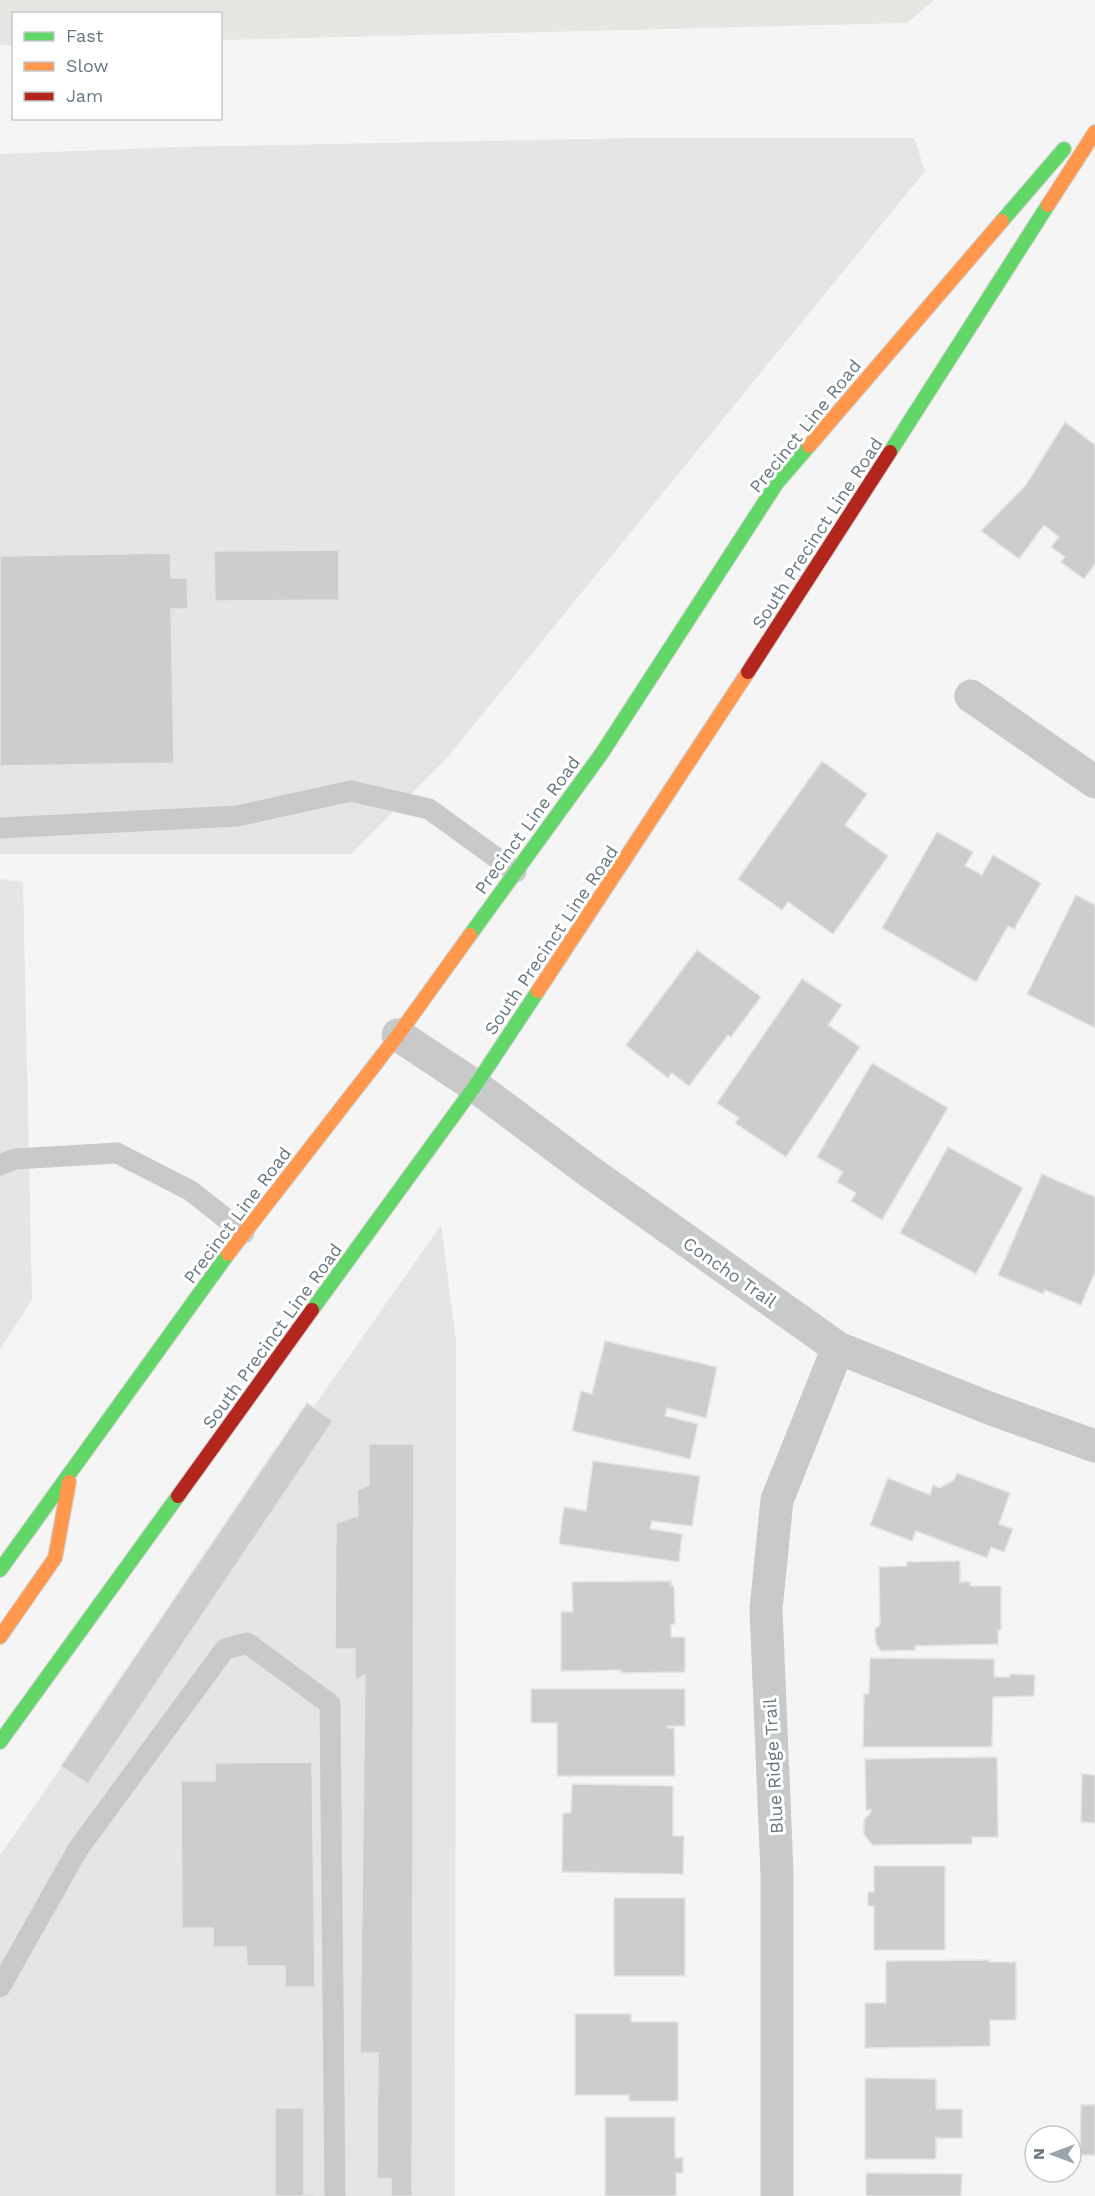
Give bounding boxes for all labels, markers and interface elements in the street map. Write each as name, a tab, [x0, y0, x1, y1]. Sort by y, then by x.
legend	[12, 12, 222, 120]
text: Fast	[66, 25, 104, 46]
text: Slow	[66, 55, 109, 76]
text: Jam	[66, 85, 103, 106]
street label: Precinct Line Road	[745, 355, 865, 497]
street label: South Precinct Line Road	[747, 434, 887, 632]
street label: Precinct Line Road	[470, 752, 584, 898]
street label: South Precinct Line Road	[480, 841, 622, 1039]
street label: Precinct Line Road	[179, 1143, 295, 1287]
street label: Concho Trail	[679, 1232, 781, 1312]
street label: South Precinct Line Road	[198, 1239, 346, 1433]
street label: Blue Ridge Trail	[759, 1697, 787, 1834]
north arrow	[1023, 2124, 1083, 2184]
text: N	[1029, 2148, 1048, 2160]

